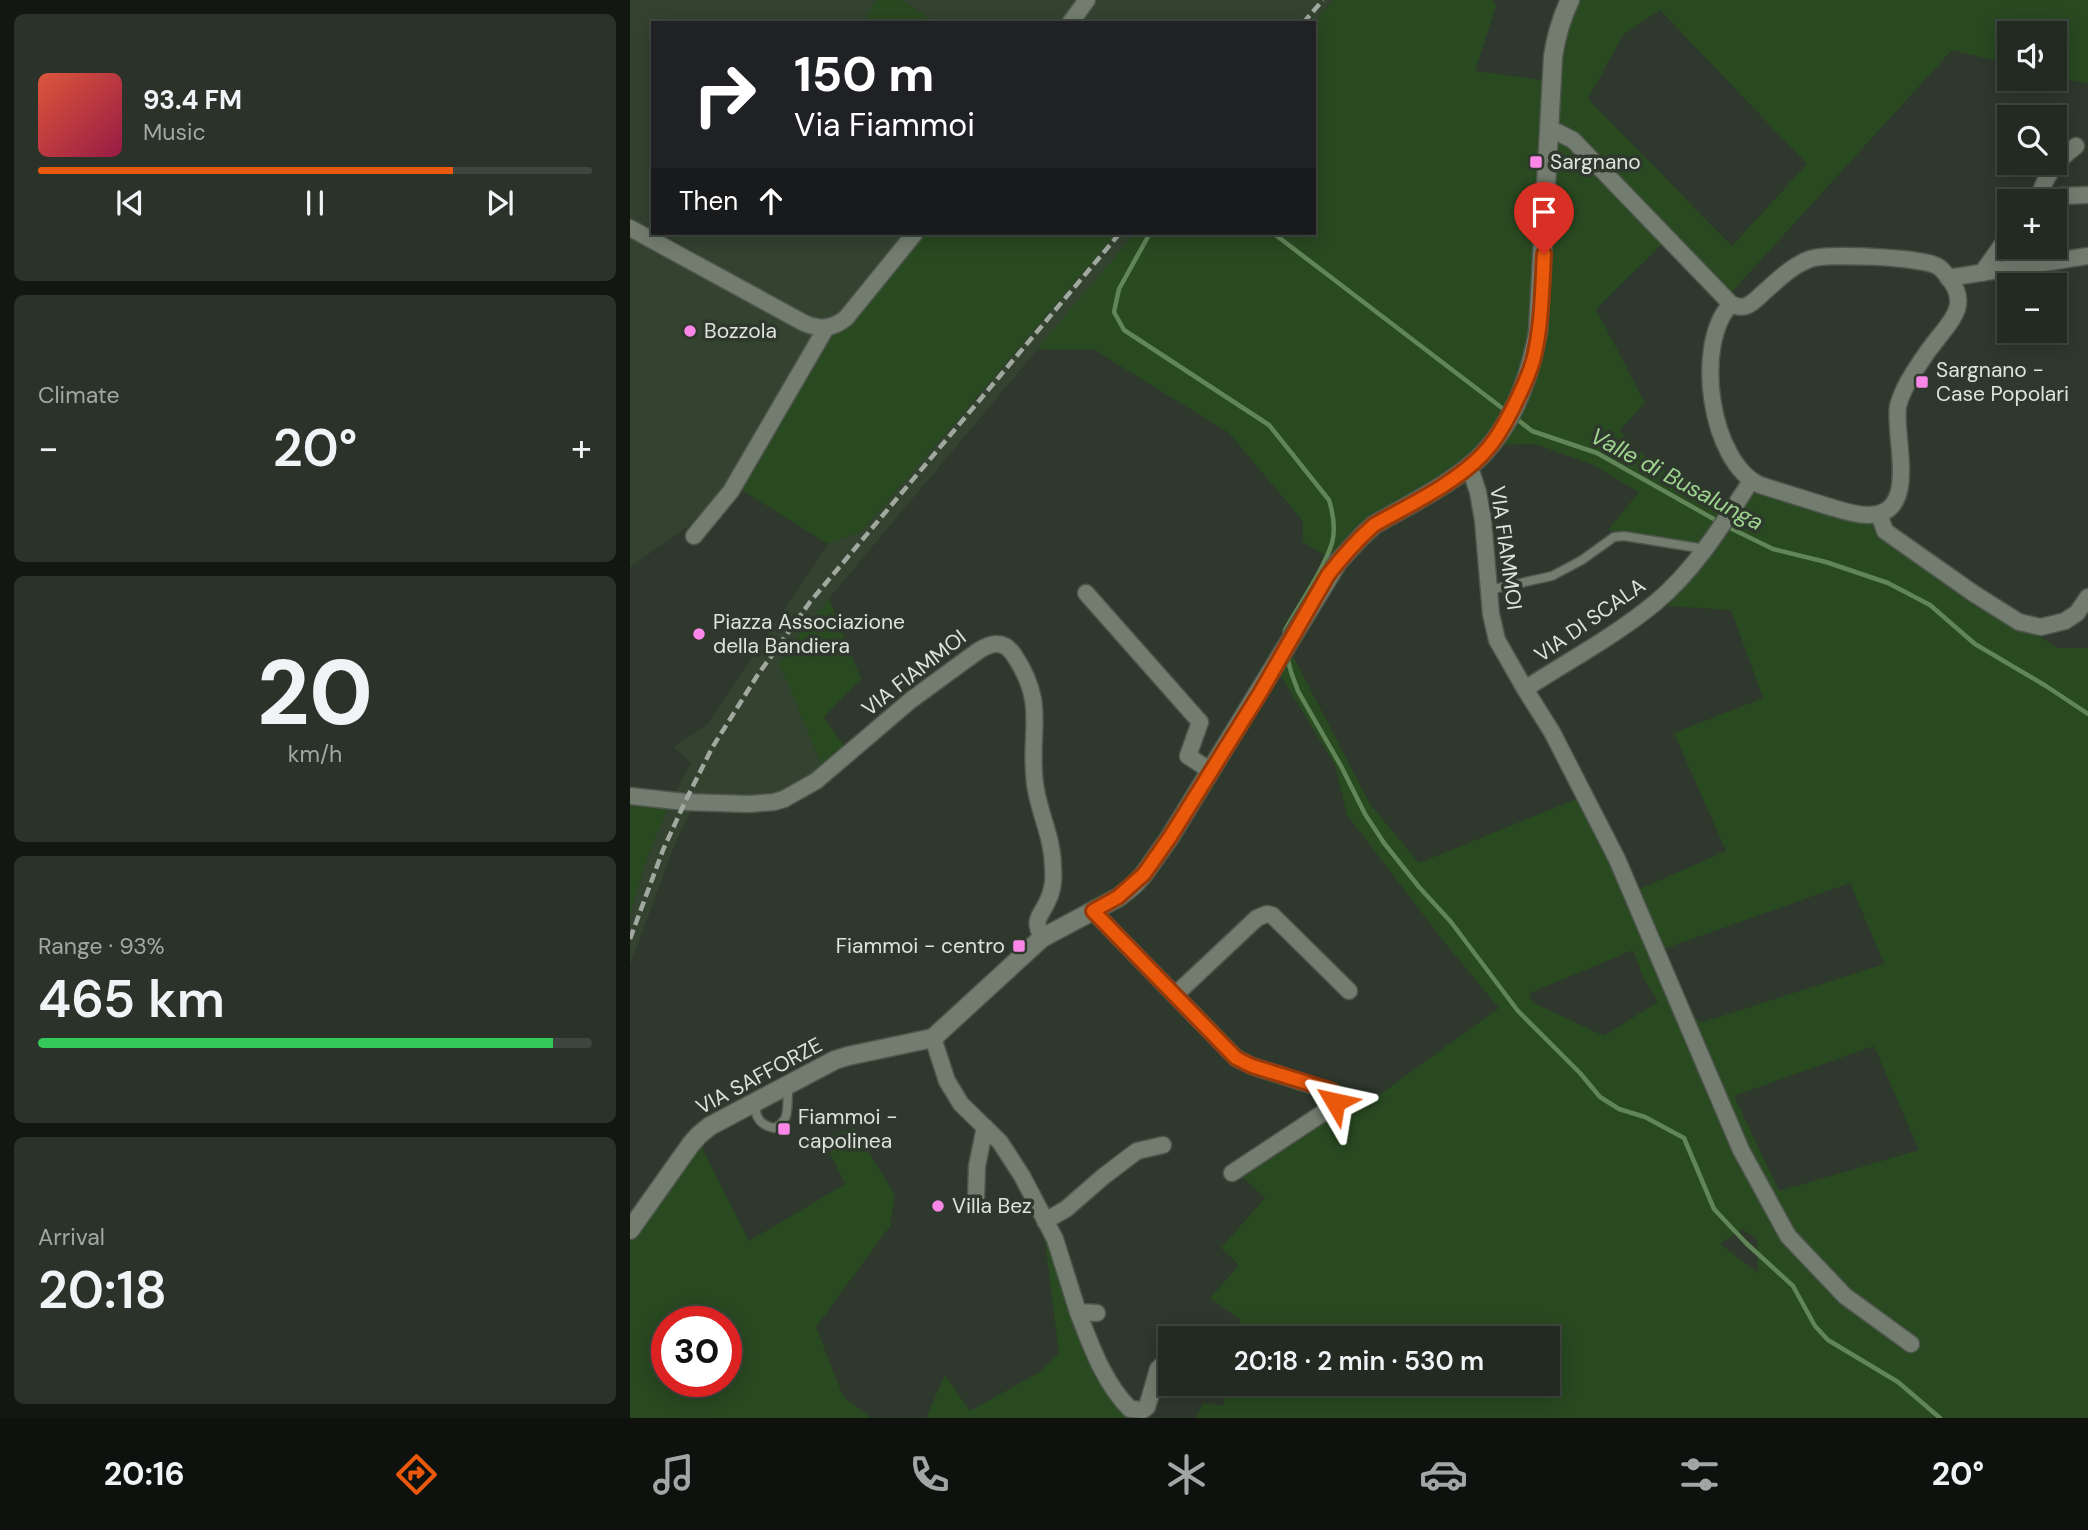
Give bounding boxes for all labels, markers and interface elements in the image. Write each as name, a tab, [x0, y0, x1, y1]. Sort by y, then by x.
map controls	[1997, 21, 2067, 343]
button: sound	[1997, 21, 2067, 91]
text: 150 m	[794, 42, 934, 106]
icon: right	[679, 49, 770, 140]
text: 93.4 FM	[143, 83, 242, 117]
text: Via Fiammoi	[794, 104, 975, 146]
button: search	[1997, 105, 2067, 175]
text: Music	[143, 117, 206, 147]
place label: Sargnano	[1550, 148, 1641, 176]
marker: Sargnano	[1528, 154, 1544, 170]
icon: ahead	[752, 182, 790, 220]
pin	[1514, 182, 1574, 254]
icon: previous	[111, 184, 149, 222]
icon: pause	[296, 184, 334, 222]
icon: next	[481, 184, 519, 222]
text: Then	[679, 184, 738, 218]
button: +	[1997, 189, 2067, 259]
icon: arrive	[1525, 193, 1563, 231]
button: −	[1997, 273, 2067, 343]
place label: Bozzola	[704, 317, 777, 345]
marker: Bozzola	[682, 323, 698, 339]
place label: Sargnano - Case Popolari	[1936, 356, 2069, 408]
marker: Sargnano - Case Popolari	[1914, 374, 1930, 390]
text: Climate	[38, 380, 120, 410]
text: 20°	[273, 414, 357, 482]
water label: Valle di Busalunga	[1585, 421, 1769, 537]
text: −	[38, 423, 59, 473]
text: +	[571, 423, 592, 473]
street label: VIA FIAMMOI	[1483, 484, 1529, 612]
street label: VIA DI SCALA	[1529, 571, 1651, 669]
place label: Piazza Associazione della Bandiera	[713, 608, 905, 660]
street label: VIA FIAMMOI	[856, 623, 972, 723]
marker: Piazza Associazione della Bandiera	[691, 626, 707, 642]
text: 20	[257, 634, 373, 752]
text: km/h	[288, 739, 342, 769]
text: Range · 93%	[38, 931, 165, 961]
place label: Fiammoi - centro	[836, 932, 1005, 960]
marker: Fiammoi - centro	[1011, 938, 1027, 954]
text: 465 km	[38, 965, 225, 1033]
street label: VIA SAFFORZE	[691, 1031, 827, 1121]
position arrow	[1298, 1065, 1372, 1139]
place label: Fiammoi - capolinea	[798, 1103, 898, 1155]
marker: Fiammoi - capolinea	[776, 1121, 792, 1137]
place label: Villa Bez	[952, 1192, 1032, 1220]
marker: Villa Bez	[930, 1198, 946, 1214]
text: Arrival	[38, 1222, 105, 1252]
text: 20:18	[38, 1256, 167, 1324]
speed limit sign: 30	[651, 1306, 742, 1397]
text: 20:18 · 2 min · 530 m	[1234, 1344, 1484, 1378]
icon: directions	[392, 1450, 441, 1499]
icon: music	[649, 1450, 698, 1499]
icon: phone	[905, 1450, 954, 1499]
icon: climate	[1162, 1450, 1211, 1499]
icon: car	[1419, 1450, 1468, 1499]
icon: filters	[1675, 1450, 1724, 1499]
text: 20:16	[104, 1453, 185, 1495]
text: 20°	[1932, 1453, 1984, 1495]

